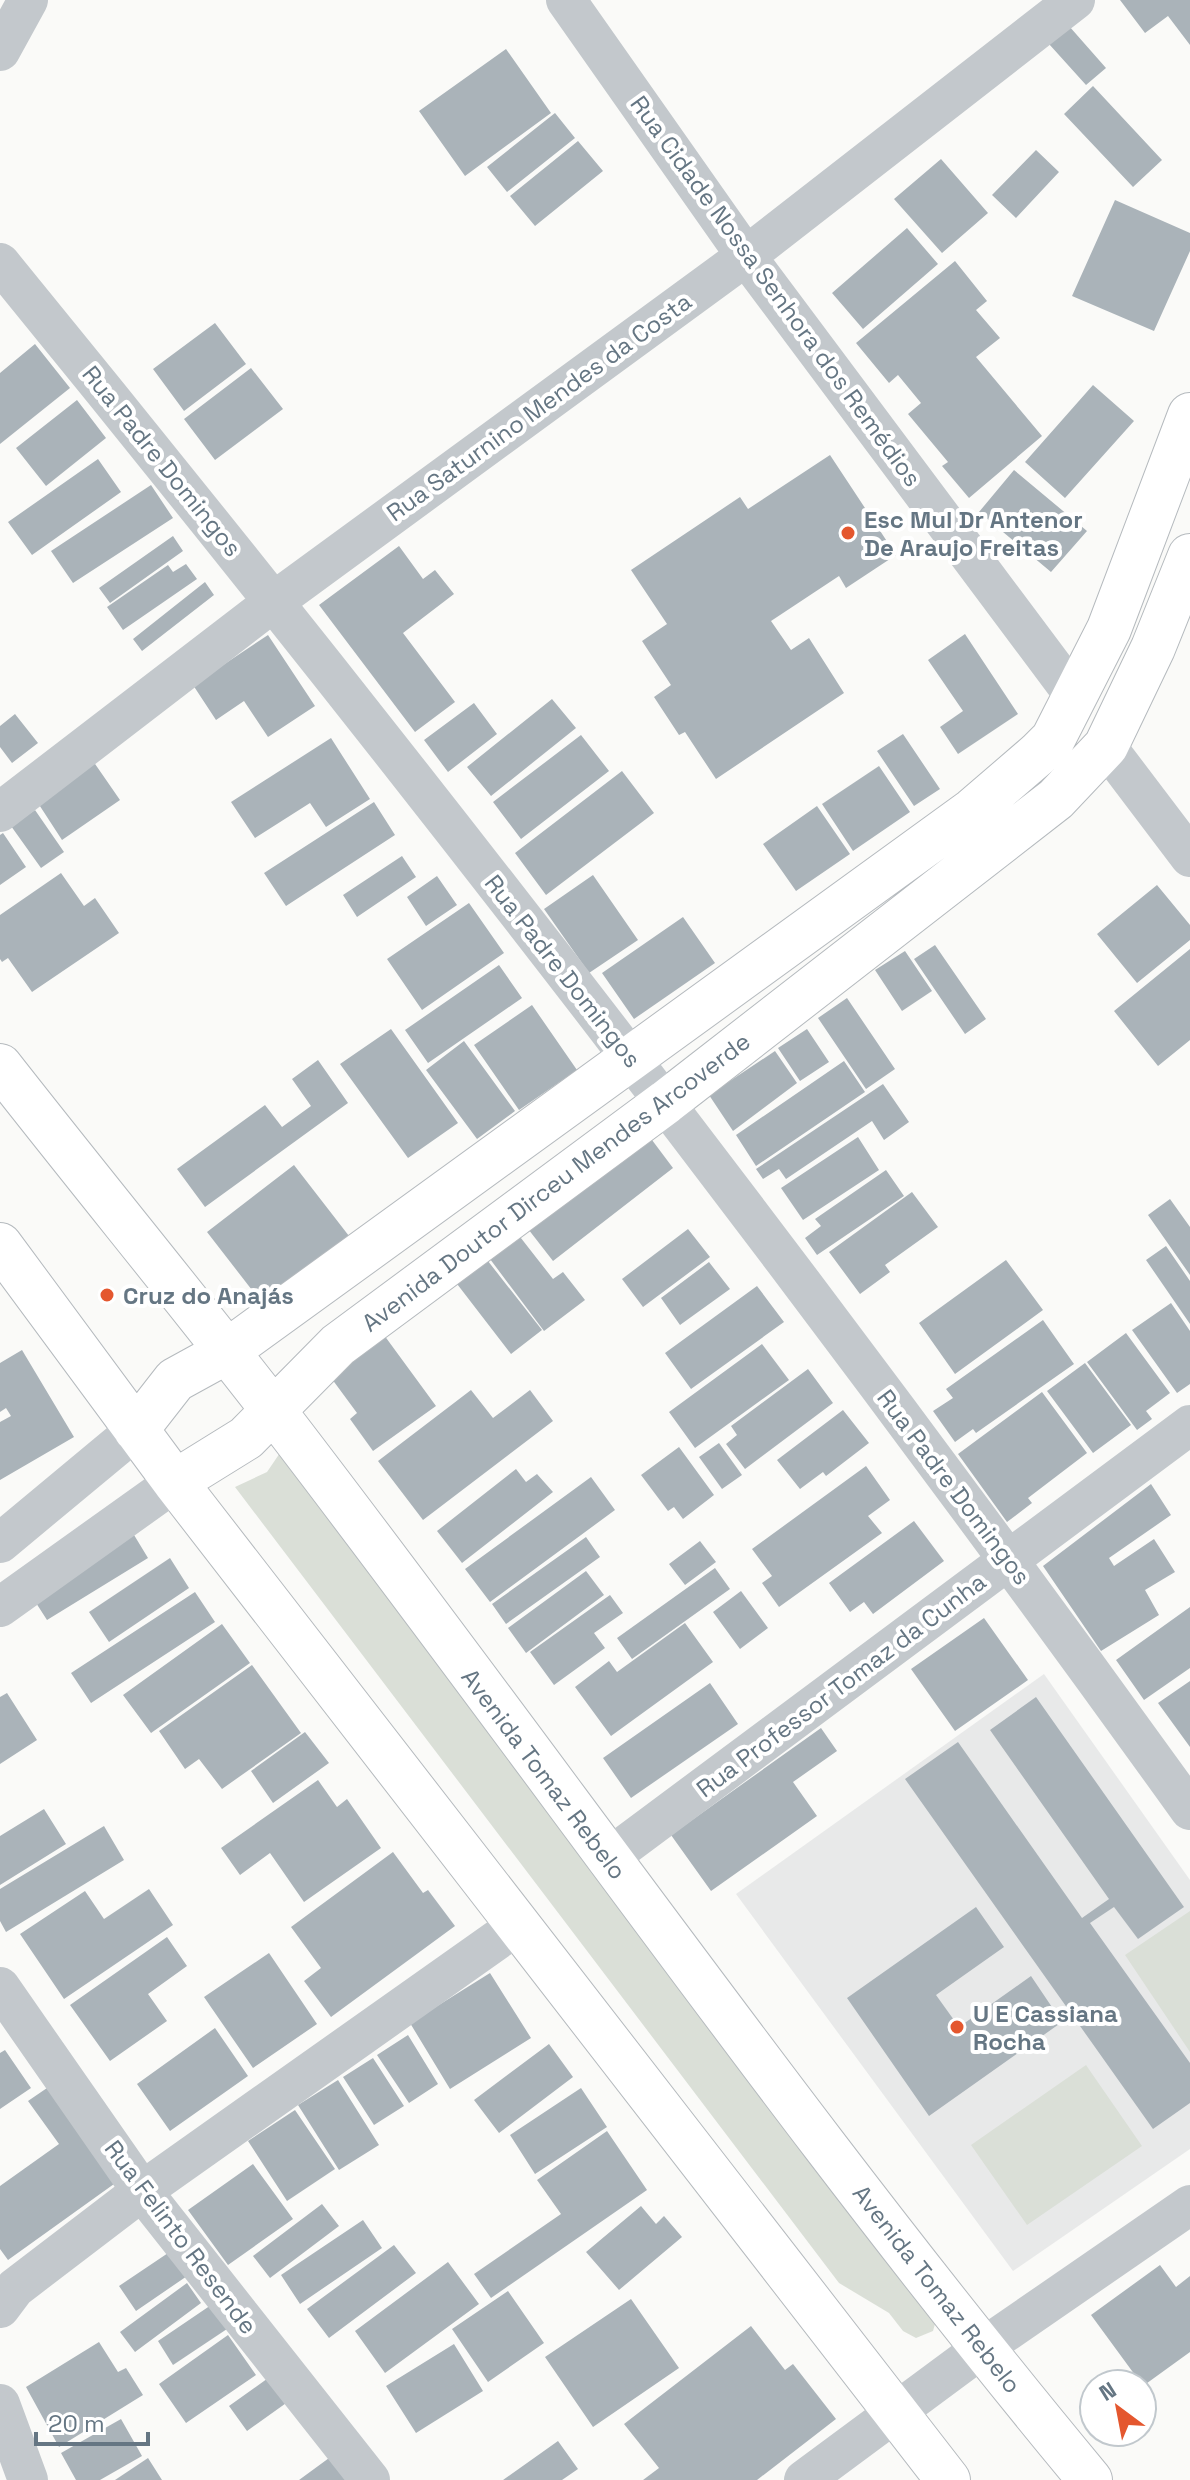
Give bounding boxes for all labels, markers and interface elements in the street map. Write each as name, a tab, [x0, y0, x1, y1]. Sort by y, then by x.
street label: Rua Cidade Nossa Senhora dos Remédios	[624, 89, 928, 493]
street label: Rua Saturnino Mendes da Costa	[380, 286, 698, 528]
street label: Rua Padre Domingos	[75, 359, 249, 563]
place label: Esc Mul Dr Antenor De Araujo Freitas	[864, 504, 1083, 563]
marker: Esc Mul Dr Antenor De Araujo Freitas	[839, 524, 857, 542]
street label: Rua Padre Domingos	[478, 868, 648, 1074]
street label: Avenida Doutor Dirceu Mendes Arcoverde	[356, 1026, 756, 1338]
place label: Cruz do Anajás	[123, 1280, 294, 1311]
marker: Cruz do Anajás	[98, 1286, 116, 1304]
street label: Rua Padre Domingos	[870, 1383, 1038, 1591]
street label: Rua Professor Tomaz da Cunha	[690, 1566, 992, 1804]
street label: Avenida Tomaz Rebelo	[455, 1662, 633, 1886]
place label: U E Cassiana Rocha	[973, 1998, 1118, 2057]
marker: U E Cassiana Rocha	[948, 2018, 966, 2036]
street label: Rua Felinto Resende	[98, 2134, 264, 2340]
street label: Avenida Tomaz Rebelo	[846, 2179, 1028, 2399]
north arrow	[1078, 2368, 1158, 2448]
text: N	[1094, 2375, 1121, 2407]
scale bar	[36, 2396, 148, 2446]
text: 20 m	[48, 2408, 105, 2439]

